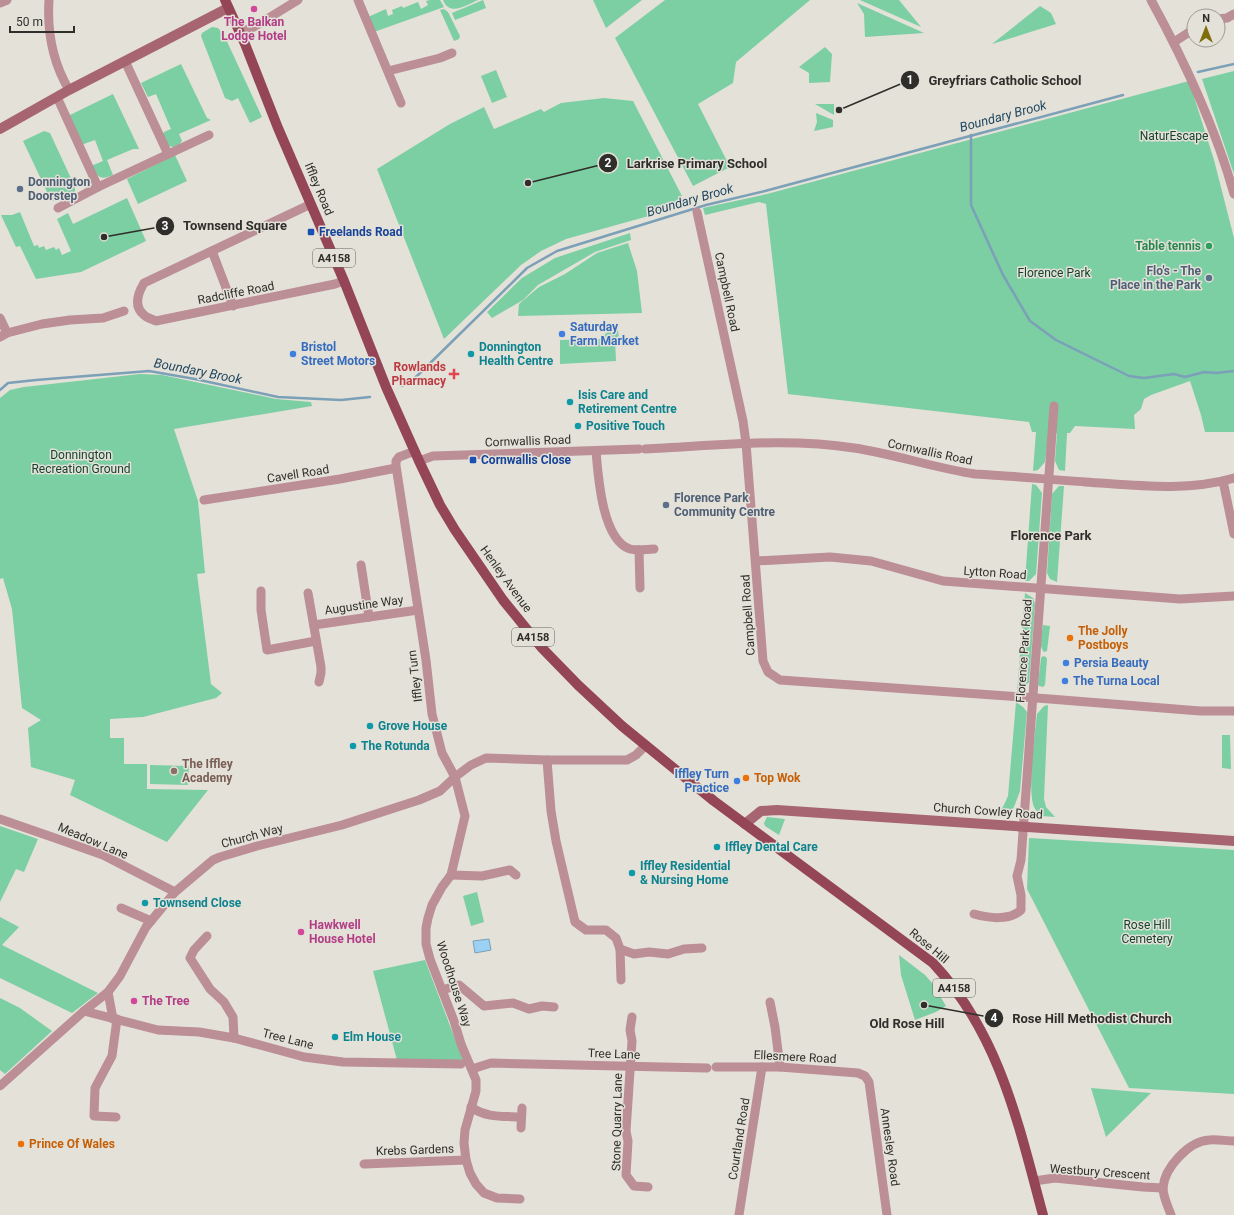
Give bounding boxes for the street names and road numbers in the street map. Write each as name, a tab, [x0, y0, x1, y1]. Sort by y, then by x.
street label: Iffley Road	[302, 160, 336, 218]
road number: A4158	[313, 249, 355, 267]
street label: Campbell Road	[712, 251, 742, 333]
street label: Radcliffe Road	[196, 279, 276, 307]
street label: Cornwallis Road	[485, 432, 571, 450]
street label: Cornwallis Road	[886, 436, 974, 468]
street label: Cavell Road	[266, 462, 330, 486]
street label: Henley Avenue	[477, 543, 535, 615]
street label: Lytton Road	[963, 564, 1027, 582]
street label: Campbell Road	[738, 574, 758, 656]
street label: Augustine Way	[324, 593, 405, 617]
street label: Florence Park Road	[1013, 599, 1035, 703]
road number: A4158	[512, 628, 554, 646]
street label: Iffley Turn	[405, 649, 425, 703]
street label: Church Cowley Road	[933, 800, 1043, 822]
street label: Meadow Lane	[56, 820, 130, 862]
street label: Church Way	[220, 821, 285, 851]
street label: Rose Hill	[906, 926, 952, 966]
street label: Woodhouse Way	[434, 939, 475, 1029]
road number: A4158	[933, 979, 975, 997]
street label: Tree Lane	[261, 1026, 315, 1052]
street label: Tree Lane	[588, 1046, 640, 1062]
street label: Ellesmere Road	[753, 1048, 837, 1066]
street label: Stone Quarry Lane	[609, 1073, 625, 1171]
street label: Courtland Road	[726, 1097, 752, 1181]
street label: Annesley Road	[878, 1107, 902, 1187]
street label: Krebs Gardens	[376, 1142, 454, 1158]
street label: Westbury Crescent	[1049, 1162, 1151, 1182]

